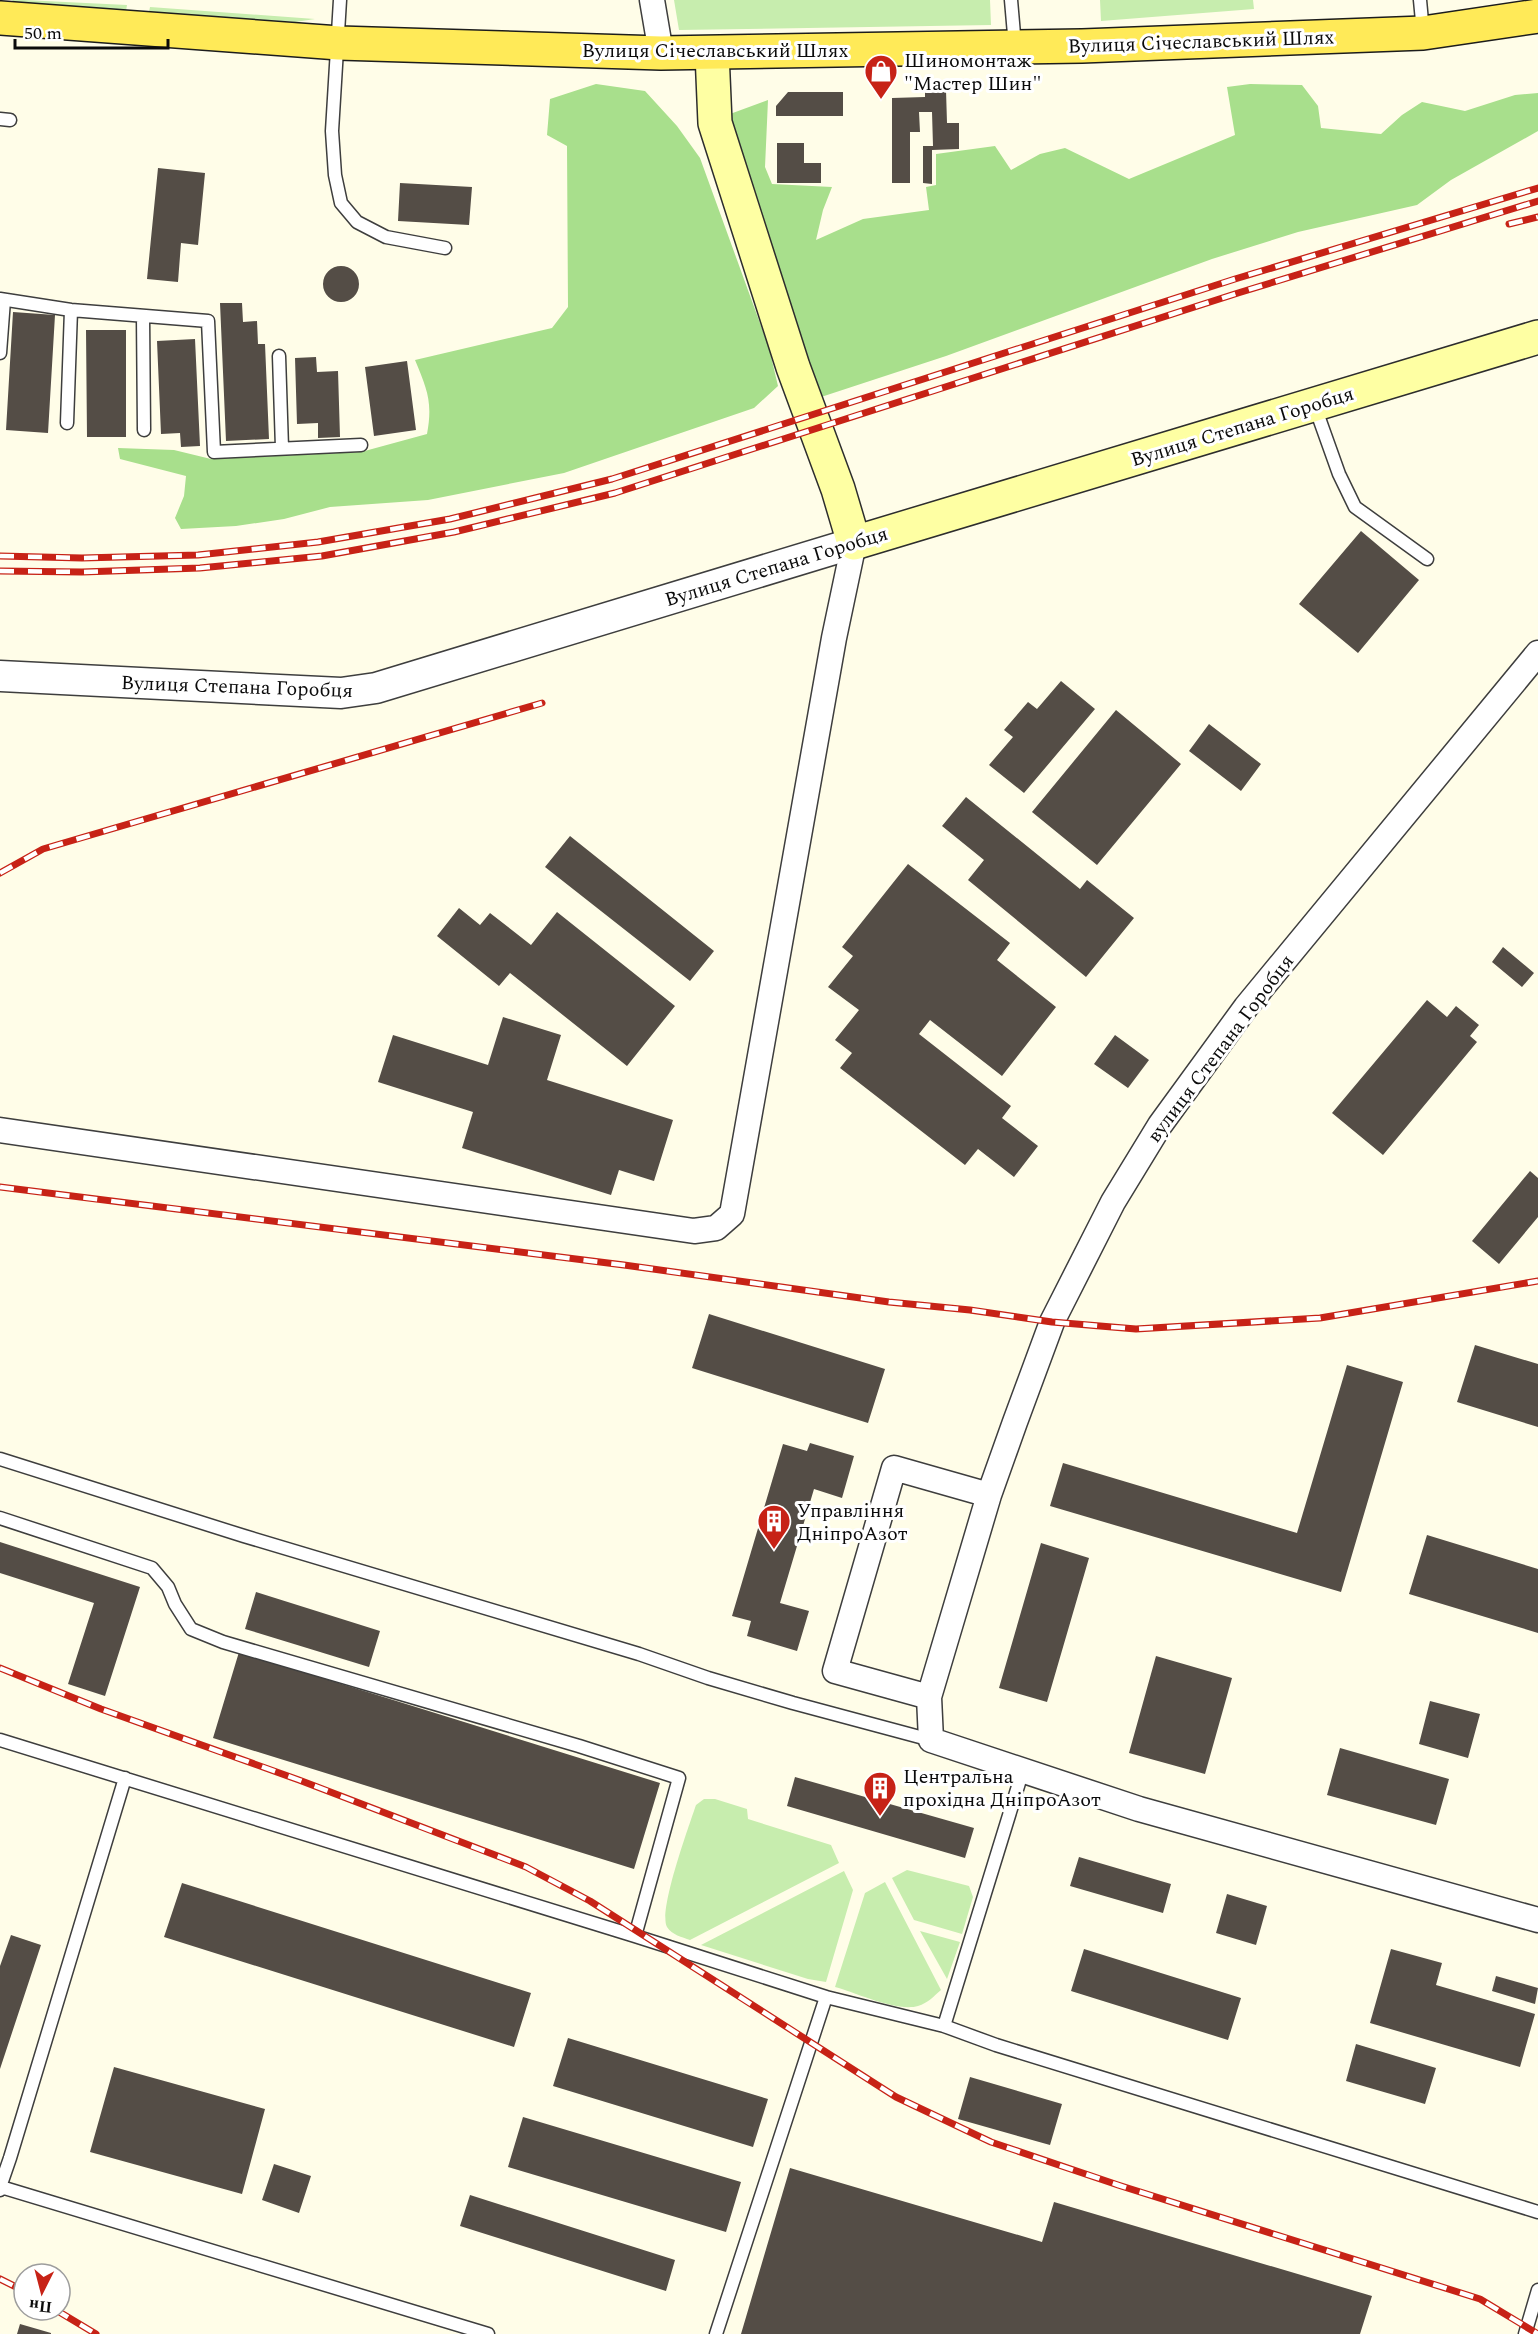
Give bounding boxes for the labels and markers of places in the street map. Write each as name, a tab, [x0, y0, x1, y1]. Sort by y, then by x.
place label: Шиномонтаж "Мастер Шин"	[904, 46, 1041, 99]
shop icon: Шиномонтаж "Мастер Шин"	[863, 53, 899, 100]
place label: Управління ДніпроАзот	[797, 1496, 908, 1549]
building icon: Управління ДніпроАзот	[756, 1503, 792, 1550]
place label: Центральна прохідна ДніпроАзот	[903, 1762, 1101, 1815]
building icon: Центральна прохідна ДніпроАзот	[862, 1770, 898, 1817]

